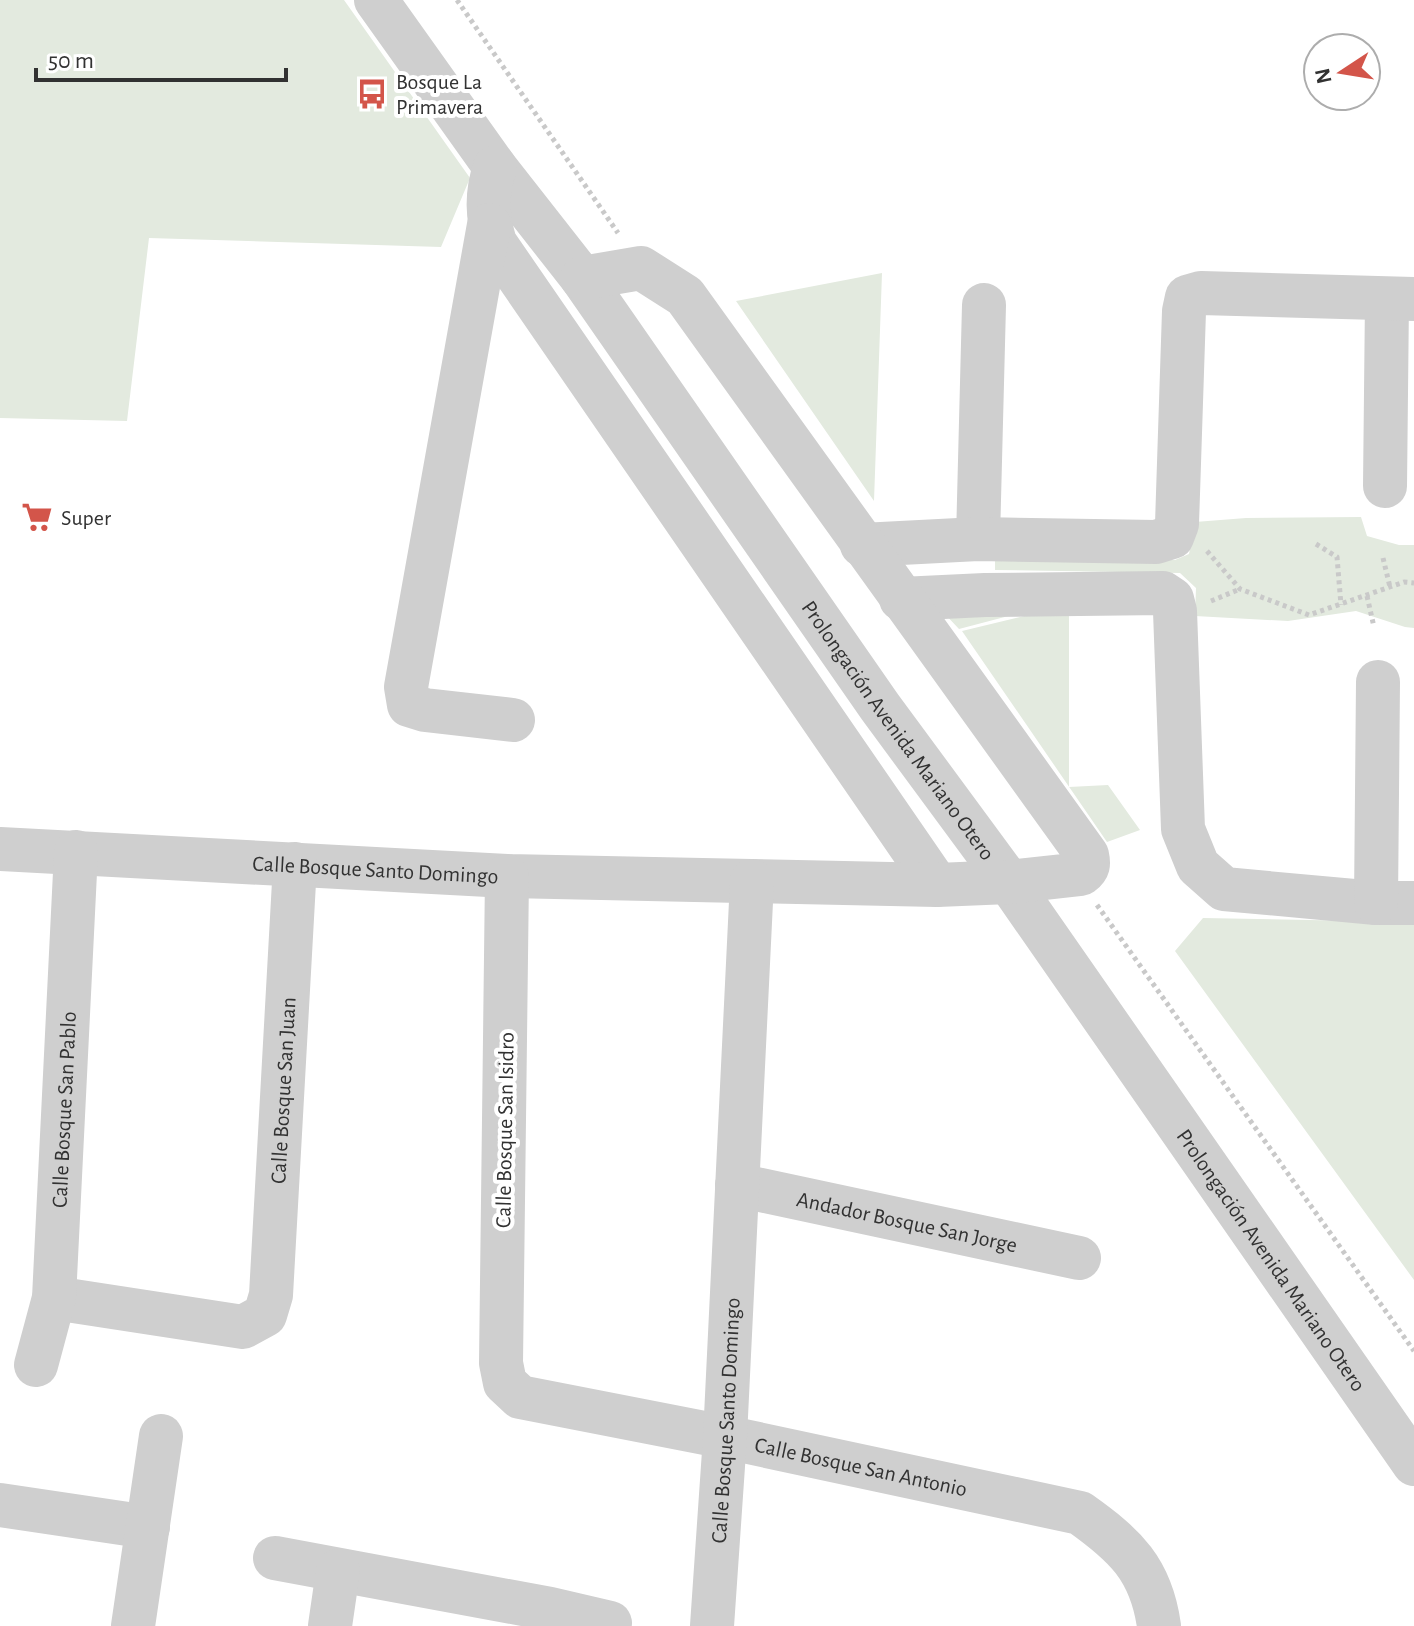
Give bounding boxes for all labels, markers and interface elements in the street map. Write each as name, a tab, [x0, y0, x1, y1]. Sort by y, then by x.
scale bar	[36, 32, 286, 82]
north arrow	[1302, 32, 1382, 112]
text: 50 m	[48, 49, 94, 73]
text: N	[1311, 66, 1336, 86]
place label: Bosque La Primavera	[396, 71, 483, 118]
bus stop icon: Bosque La Primavera	[355, 77, 389, 111]
supermarket icon: Super	[20, 500, 54, 534]
place label: Super	[61, 507, 111, 529]
street label: Prolongación Avenida Mariano Otero	[797, 597, 999, 864]
street label: Calle Bosque Santo Domingo	[252, 852, 499, 888]
street label: Calle Bosque San Juan	[267, 996, 300, 1185]
street label: Calle Bosque San Pablo	[48, 1011, 80, 1208]
street label: Calle Bosque San Isidro	[492, 1032, 518, 1228]
street label: Prolongación Avenida Mariano Otero	[1172, 1125, 1370, 1395]
street label: Andador Bosque San Jorge	[795, 1188, 1019, 1257]
street label: Calle Bosque Santo Domingo	[708, 1297, 744, 1544]
street label: Calle Bosque San Antonio	[753, 1434, 969, 1501]

